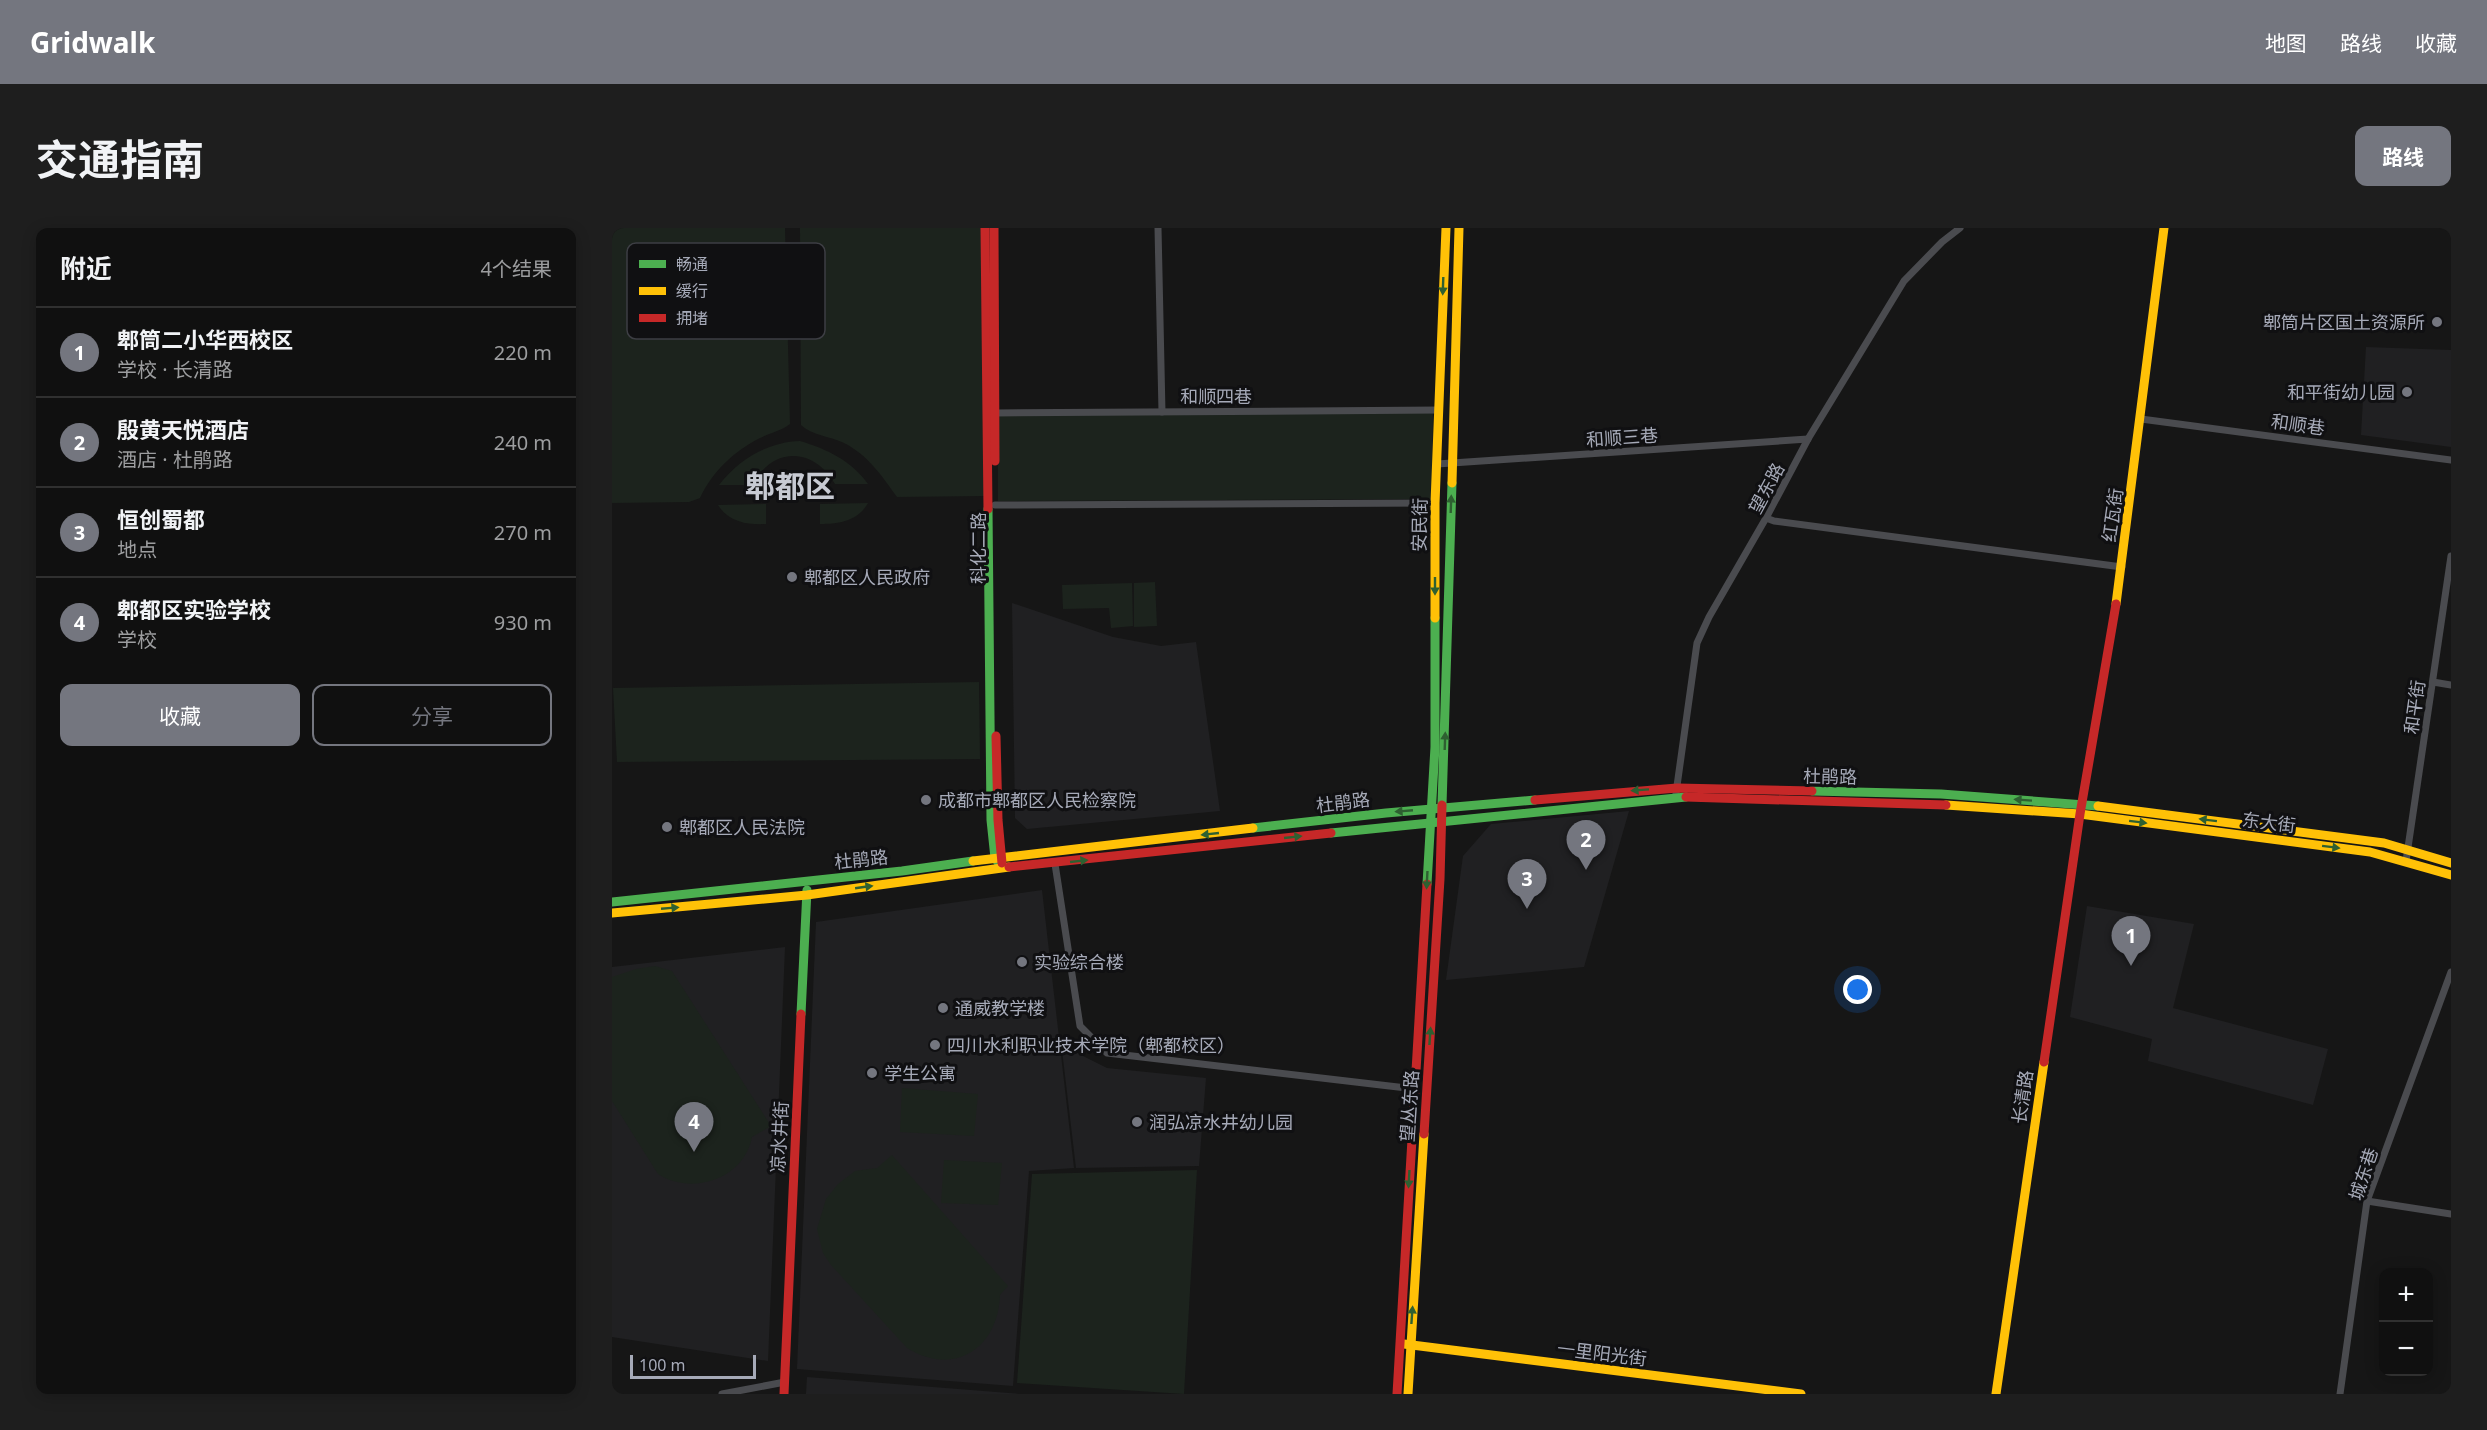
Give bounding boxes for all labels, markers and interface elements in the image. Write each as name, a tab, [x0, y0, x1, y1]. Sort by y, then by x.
text: Gridwalk	[30, 23, 155, 61]
text: 地图	[2265, 29, 2307, 57]
text: 路线	[2340, 29, 2382, 57]
text: 收藏	[2415, 29, 2457, 57]
button: 路线	[2355, 126, 2451, 186]
text: 交通指南	[36, 130, 204, 187]
legend	[627, 243, 825, 339]
text: 附近	[60, 250, 112, 286]
text: 畅通	[676, 253, 708, 275]
text: 4个结果	[481, 255, 552, 282]
one-way arrow	[1439, 277, 1448, 296]
text: 缓行	[676, 280, 708, 302]
text: 拥堵	[676, 307, 708, 329]
place label: 郫筒片区国土资源所	[2263, 310, 2425, 334]
marker: 郫筒片区国土资源所	[2430, 315, 2444, 329]
text: 郫筒二小华西校区	[117, 324, 293, 354]
text: 1	[74, 339, 85, 366]
text: 220 m	[494, 339, 552, 366]
text: 学校 · 长清路	[117, 356, 233, 383]
place label: 和平街幼儿园	[2287, 380, 2395, 404]
street label: 和顺四巷	[1180, 384, 1252, 408]
marker: 和平街幼儿园	[2400, 385, 2414, 399]
street label: 和顺巷	[2270, 408, 2326, 440]
text: 殷黄天悦酒店	[117, 414, 249, 444]
street label: 和顺三巷	[1585, 423, 1659, 451]
text: 2	[74, 429, 85, 456]
text: 240 m	[494, 429, 552, 456]
text: 酒店 · 杜鹃路	[117, 446, 233, 473]
street label: 望东路	[1743, 459, 1789, 517]
district label: 郫都区	[745, 465, 835, 506]
street label: 红瓦街	[2096, 487, 2128, 543]
one-way arrow	[1447, 494, 1456, 513]
street label: 安民街	[1407, 498, 1431, 552]
text: 恒创蜀都	[117, 504, 205, 534]
street label: 科化二路	[966, 512, 990, 584]
text: 3	[74, 519, 85, 546]
text: 270 m	[494, 519, 552, 546]
text: 地点	[117, 536, 157, 563]
place label: 郫都区人民政府	[804, 565, 930, 589]
marker: 郫都区人民政府	[785, 570, 799, 584]
one-way arrow	[1430, 577, 1440, 596]
text: 郫都区实验学校	[117, 594, 271, 624]
text: 4	[74, 609, 85, 636]
text: 930 m	[494, 609, 552, 636]
text: 学校	[117, 626, 157, 653]
street label: 和平街	[2398, 679, 2430, 735]
button: 收藏	[60, 684, 300, 746]
button: 分享	[312, 684, 552, 746]
one-way arrow	[1440, 731, 1449, 750]
street label: 杜鹃路	[1803, 764, 1857, 788]
one-way arrow	[1630, 786, 1649, 795]
street label: 杜鹃路	[1315, 787, 1371, 817]
place label: 成都市郫都区人民检察院	[938, 788, 1136, 812]
marker: 成都市郫都区人民检察院	[919, 793, 933, 807]
one-way arrow	[2013, 795, 2032, 805]
one-way arrow	[1394, 806, 1413, 816]
street label: 东大街	[2241, 807, 2297, 837]
place label: 郫都区人民法院	[679, 815, 805, 839]
one-way arrow	[2198, 816, 2217, 825]
one-way arrow	[2128, 817, 2147, 826]
marker: 郫都区人民法院	[660, 820, 674, 834]
pin: 2	[1566, 820, 1606, 870]
one-way arrow	[1200, 829, 1219, 839]
one-way arrow	[1284, 832, 1303, 842]
one-way arrow	[2322, 842, 2341, 851]
street label: 杜鹃路	[833, 844, 889, 874]
one-way arrow	[1069, 857, 1088, 866]
pin: 3	[1508, 860, 1546, 909]
one-way arrow	[1423, 870, 1432, 889]
one-way arrow	[855, 882, 874, 892]
one-way arrow	[661, 903, 680, 913]
pin: 1	[2112, 916, 2150, 966]
place label: 实验综合楼	[1034, 950, 1124, 974]
marker: 实验综合楼	[1015, 955, 1029, 969]
your location	[1843, 975, 1872, 1004]
place label: 通威教学楼	[955, 996, 1045, 1020]
marker: 通威教学楼	[936, 1001, 950, 1015]
one-way arrow	[1425, 1027, 1434, 1046]
place label: 四川水利职业技术学院（郫都校区）	[947, 1033, 1235, 1057]
marker: 四川水利职业技术学院（郫都校区）	[928, 1038, 942, 1052]
place label: 学生公寓	[884, 1061, 956, 1085]
marker: 学生公寓	[865, 1066, 879, 1080]
street label: 望丛东路	[1395, 1069, 1423, 1143]
street label: 长清路	[2006, 1069, 2038, 1125]
street label: 凉水井街	[765, 1100, 793, 1174]
pin: 4	[674, 1102, 713, 1152]
place label: 润弘凉水井幼儿园	[1149, 1110, 1293, 1134]
marker: 润弘凉水井幼儿园	[1130, 1115, 1144, 1129]
street label: 城东巷	[2343, 1145, 2383, 1203]
one-way arrow	[1405, 1170, 1414, 1189]
map controls	[2379, 1268, 2433, 1376]
button: +	[2379, 1268, 2433, 1322]
one-way arrow	[1407, 1305, 1417, 1324]
button: −	[2379, 1322, 2433, 1376]
street label: 一里阳光街	[1556, 1336, 1648, 1370]
scale bar	[630, 1352, 756, 1380]
text: 100 m	[639, 1354, 686, 1376]

